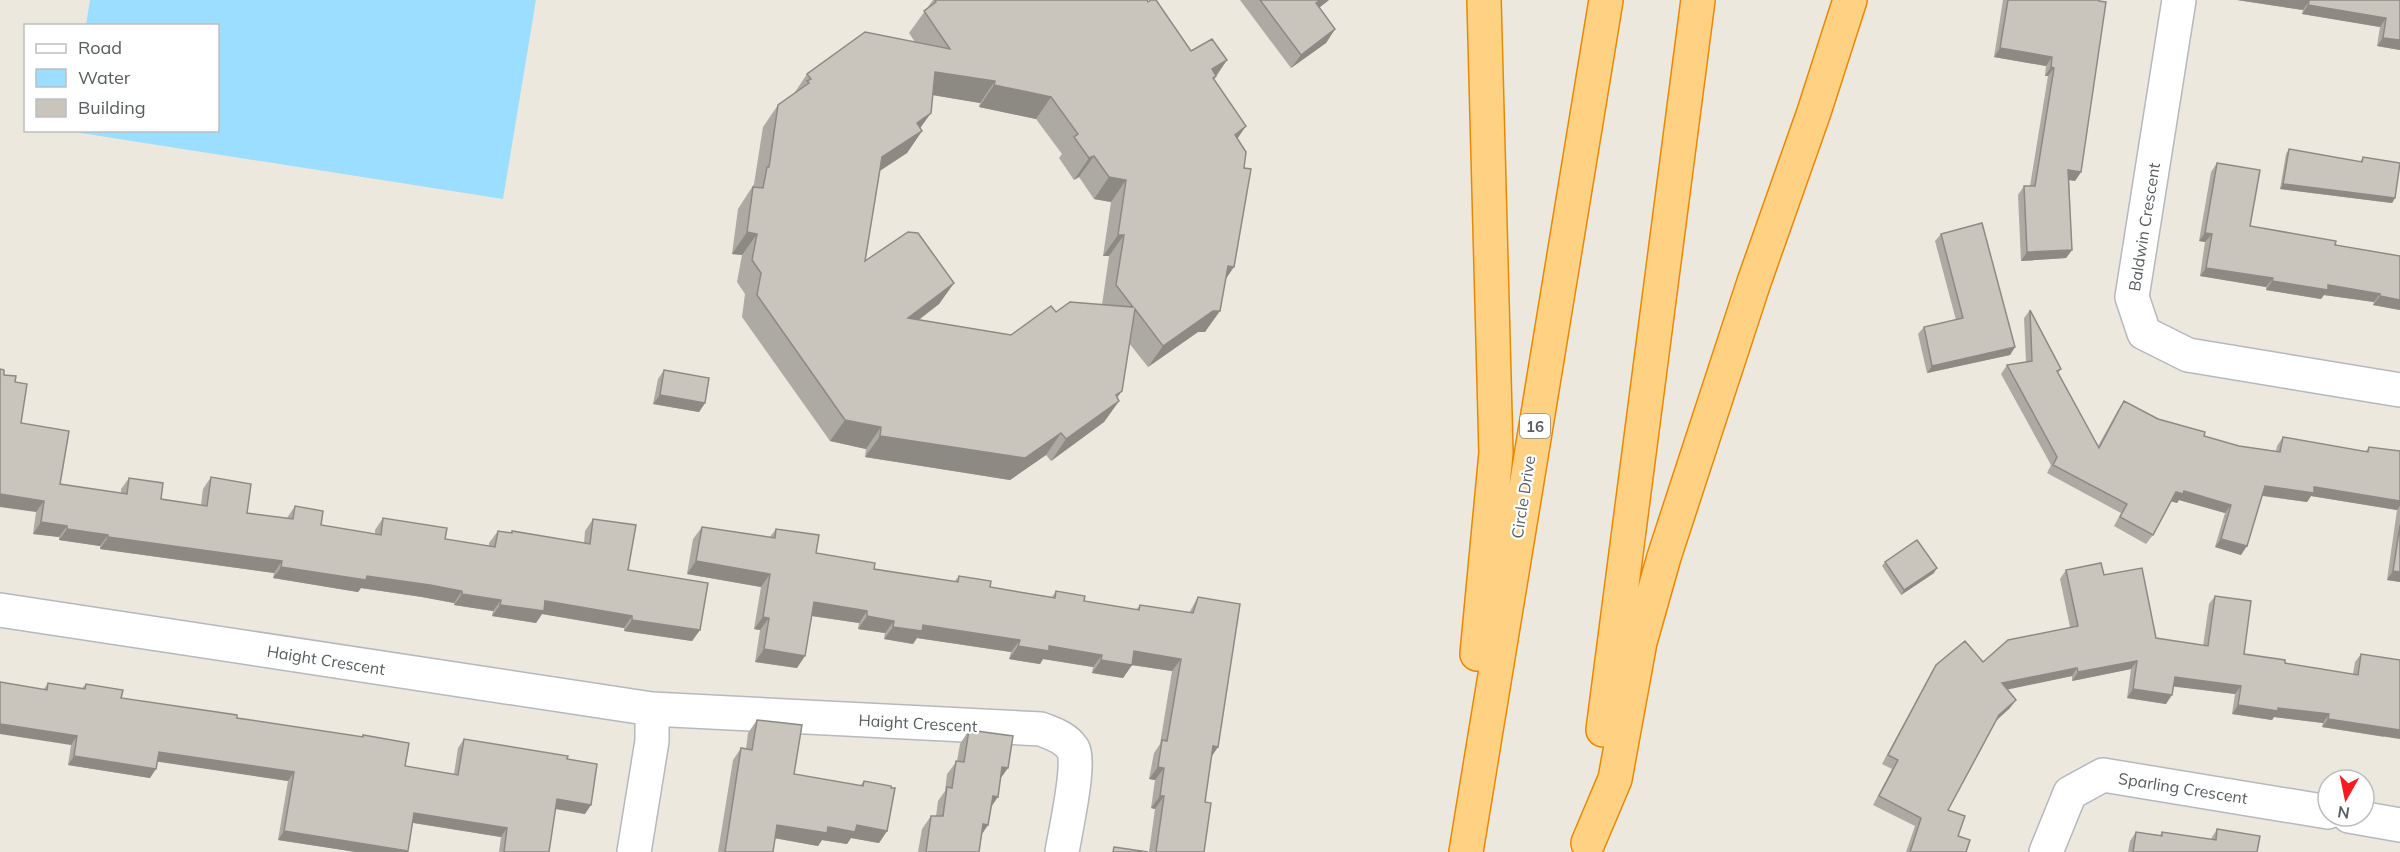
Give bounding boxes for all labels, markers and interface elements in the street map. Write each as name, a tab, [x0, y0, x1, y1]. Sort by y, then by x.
legend	[24, 24, 219, 132]
text: Road	[78, 36, 122, 59]
text: Water	[78, 66, 131, 89]
text: Building	[78, 96, 146, 119]
street label: Baldwin Crescent	[2124, 161, 2164, 293]
road number: 16	[1520, 414, 1550, 438]
street label: Circle Drive	[1507, 454, 1539, 540]
street label: Haight Crescent	[266, 641, 387, 679]
street label: Haight Crescent	[858, 710, 978, 736]
street label: Sparling Crescent	[2117, 768, 2249, 808]
north arrow	[2316, 768, 2376, 828]
text: N	[2336, 802, 2351, 824]

